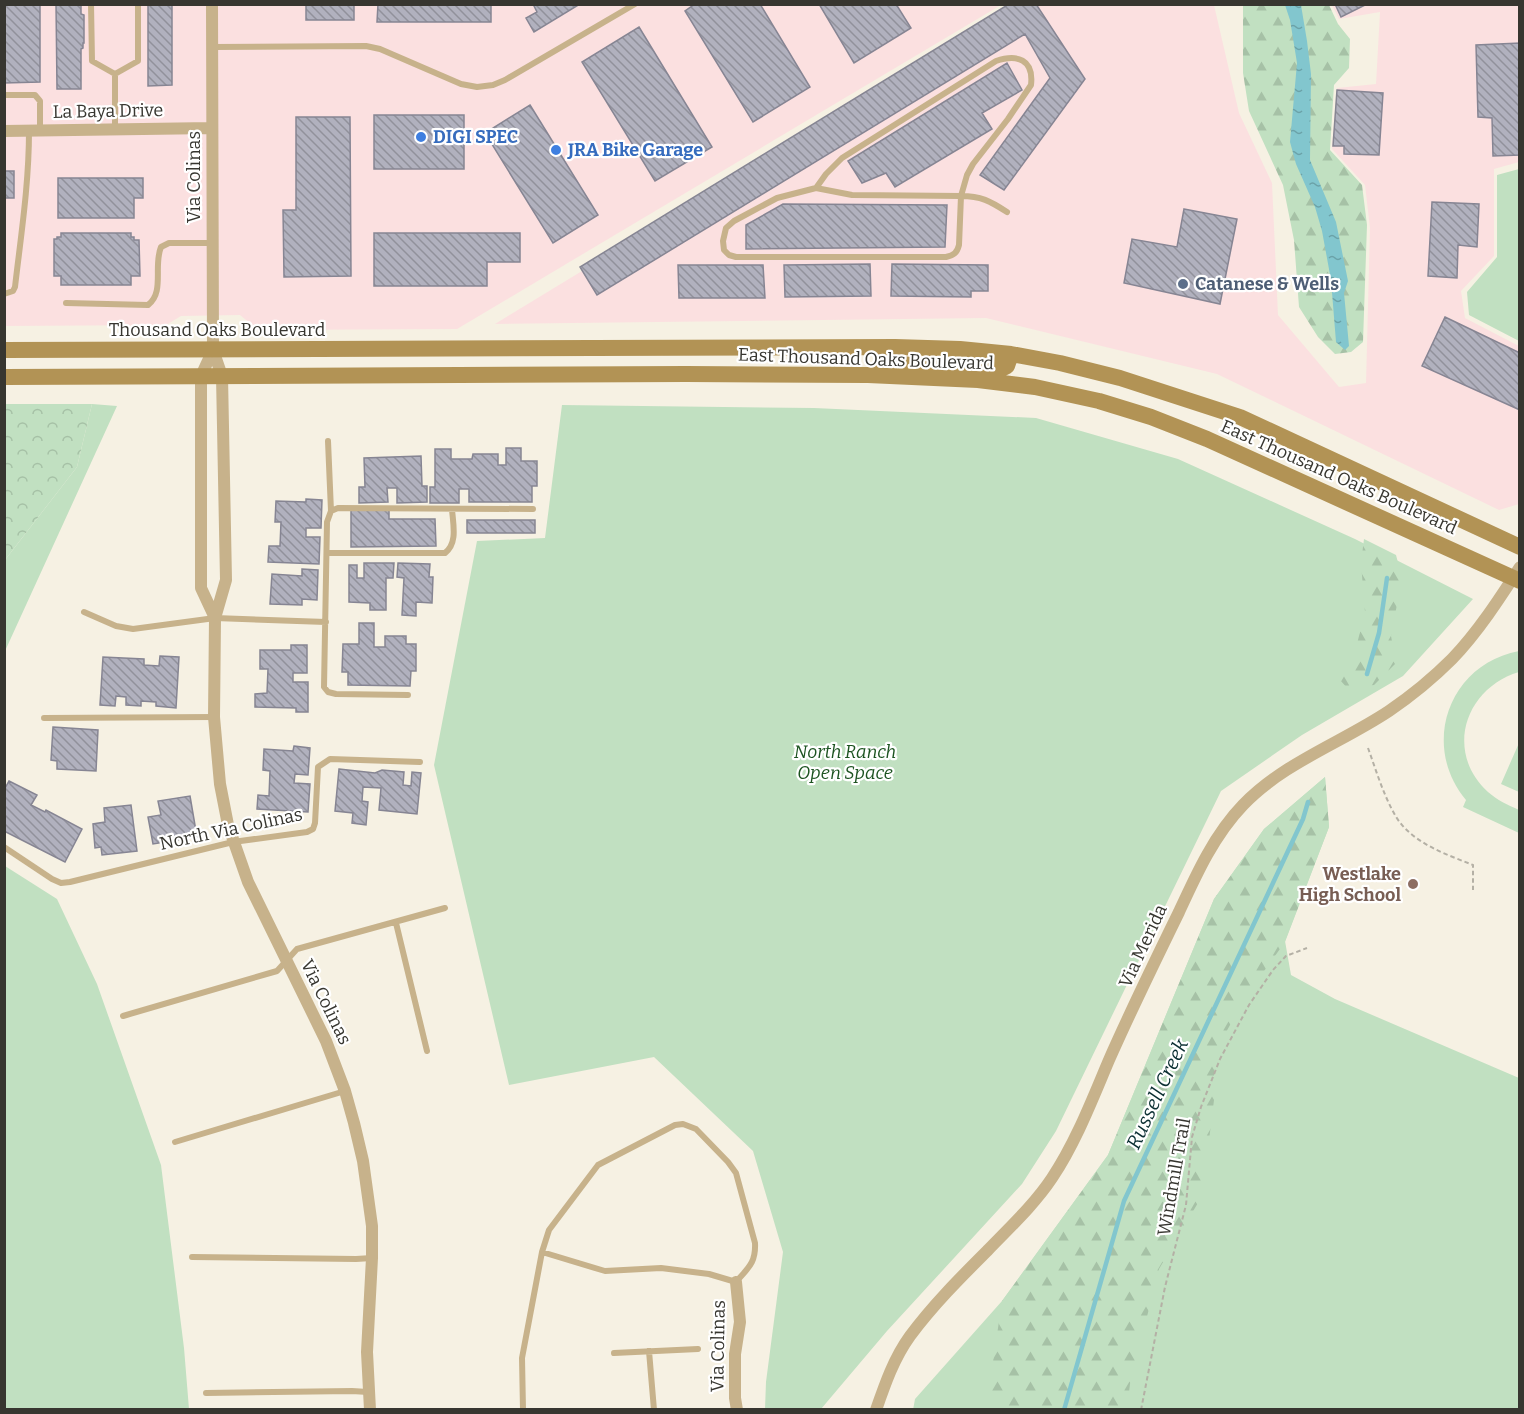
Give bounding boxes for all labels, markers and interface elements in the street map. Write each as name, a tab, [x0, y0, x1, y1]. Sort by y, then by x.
street label: La Baya Drive	[52, 99, 164, 123]
place label: DIGI SPEC	[433, 126, 518, 148]
marker: DIGI SPEC	[414, 130, 428, 144]
street label: Via Colinas	[183, 131, 205, 223]
place label: JRA Bike Garage	[567, 139, 703, 161]
marker: JRA Bike Garage	[549, 143, 563, 157]
place label: Catanese & Wells	[1195, 273, 1339, 295]
marker: Catanese & Wells	[1176, 277, 1190, 291]
street label: Thousand Oaks Boulevard	[109, 319, 326, 341]
street label: East Thousand Oaks Boulevard	[738, 344, 995, 374]
street label: East Thousand Oaks Boulevard	[1218, 415, 1461, 539]
park label: North Ranch Open Space	[794, 741, 896, 784]
street label: North Via Colinas	[158, 803, 304, 855]
place label: Westlake High School	[1299, 863, 1401, 906]
marker: Westlake High School	[1406, 877, 1420, 891]
street label: Via Merida	[1114, 901, 1172, 991]
street label: Via Colinas	[296, 956, 356, 1048]
water label: Russell Creek	[1121, 1035, 1193, 1153]
street label: Windmill Trail	[1153, 1116, 1195, 1238]
street label: Via Colinas	[706, 1300, 730, 1392]

